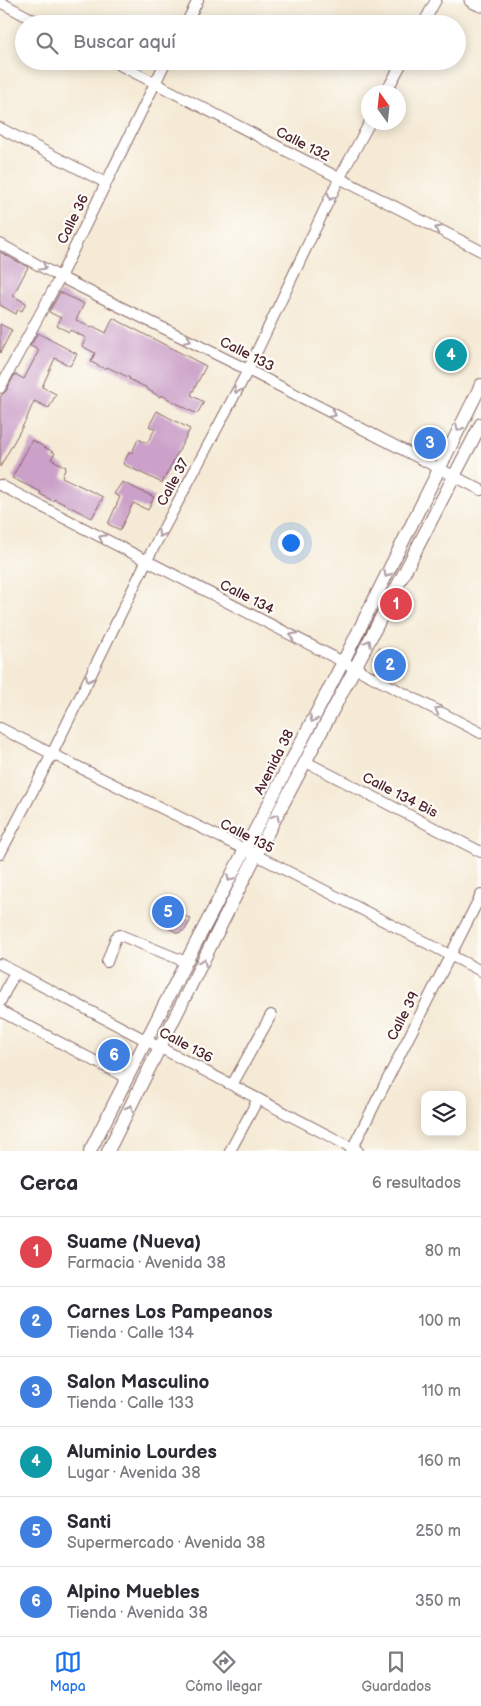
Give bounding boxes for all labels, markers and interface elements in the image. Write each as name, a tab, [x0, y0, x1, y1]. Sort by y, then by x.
search box	[15, 15, 466, 70]
icon: search	[33, 29, 61, 57]
text: Buscar aquí	[73, 31, 176, 54]
north arrow	[361, 85, 406, 130]
street label: Calle 132	[273, 123, 334, 165]
street label: Calle 36	[54, 191, 93, 247]
one-way arrow	[326, 192, 337, 201]
one-way arrow	[434, 225, 443, 235]
one-way arrow	[38, 261, 47, 271]
street label: Calle 133	[217, 333, 277, 375]
one-way arrow	[183, 334, 192, 344]
pin: 4	[435, 336, 467, 374]
one-way arrow	[233, 385, 243, 394]
one-way arrow	[328, 408, 337, 418]
one-way arrow	[455, 423, 465, 432]
pin: 3	[414, 424, 446, 462]
street label: Calle 37	[153, 455, 193, 509]
one-way arrow	[157, 529, 167, 538]
your location	[278, 530, 304, 556]
one-way arrow	[98, 534, 107, 544]
one-way arrow	[383, 568, 393, 577]
street label: Calle 134	[217, 576, 277, 618]
pin: 1	[380, 585, 412, 623]
one-way arrow	[289, 632, 298, 642]
one-way arrow	[362, 639, 372, 648]
pin: 2	[374, 646, 406, 684]
one-way arrow	[84, 674, 95, 683]
one-way arrow	[434, 706, 443, 716]
one-way arrow	[309, 713, 319, 722]
street label: Avenida 38	[250, 727, 298, 797]
street label: Calle 134 Bis	[359, 769, 441, 821]
one-way arrow	[270, 814, 280, 823]
street label: Calle 135	[217, 815, 277, 857]
one-way arrow	[226, 873, 236, 882]
pin: 5	[152, 893, 184, 931]
one-way arrow	[197, 958, 207, 967]
street label: Calle 39	[383, 989, 423, 1043]
street label: Calle 136	[156, 1024, 216, 1066]
pin: 6	[98, 1036, 130, 1074]
map controls	[421, 1091, 466, 1136]
button: layers	[421, 1091, 466, 1136]
one-way arrow	[124, 1104, 134, 1113]
text: Cerca	[20, 1171, 78, 1196]
text: 6 resultados	[372, 1174, 461, 1193]
text: Suame (Nueva)	[67, 1231, 201, 1254]
text: 1	[33, 1242, 39, 1261]
text: 80 m	[425, 1242, 461, 1261]
text: Farmacia · Avenida 38	[67, 1254, 226, 1273]
text: Carnes Los Pampeanos	[67, 1301, 273, 1324]
text: 2	[31, 1312, 41, 1331]
text: 100 m	[418, 1312, 461, 1331]
text: Tienda · Calle 134	[67, 1324, 194, 1343]
text: Salon Masculino	[67, 1371, 209, 1394]
text: 3	[31, 1382, 41, 1401]
text: 110 m	[422, 1382, 461, 1401]
text: Tienda · Calle 133	[67, 1394, 194, 1413]
text: Aluminio Lourdes	[67, 1441, 217, 1464]
text: 4	[31, 1452, 41, 1471]
text: 160 m	[418, 1452, 461, 1471]
text: Lugar · Avenida 38	[67, 1464, 200, 1483]
text: Santi	[67, 1511, 111, 1534]
text: 5	[31, 1522, 41, 1541]
text: 250 m	[415, 1522, 461, 1541]
text: Supermercado · Avenida 38	[67, 1534, 265, 1553]
text: Alpino Muebles	[67, 1581, 200, 1604]
text: 6	[31, 1592, 41, 1611]
text: 350 m	[415, 1592, 461, 1611]
text: Tienda · Avenida 38	[67, 1604, 208, 1623]
tab: Mapa	[50, 1648, 86, 1695]
tab: Cómo llegar	[185, 1648, 262, 1695]
tab: Guardados	[361, 1648, 431, 1695]

